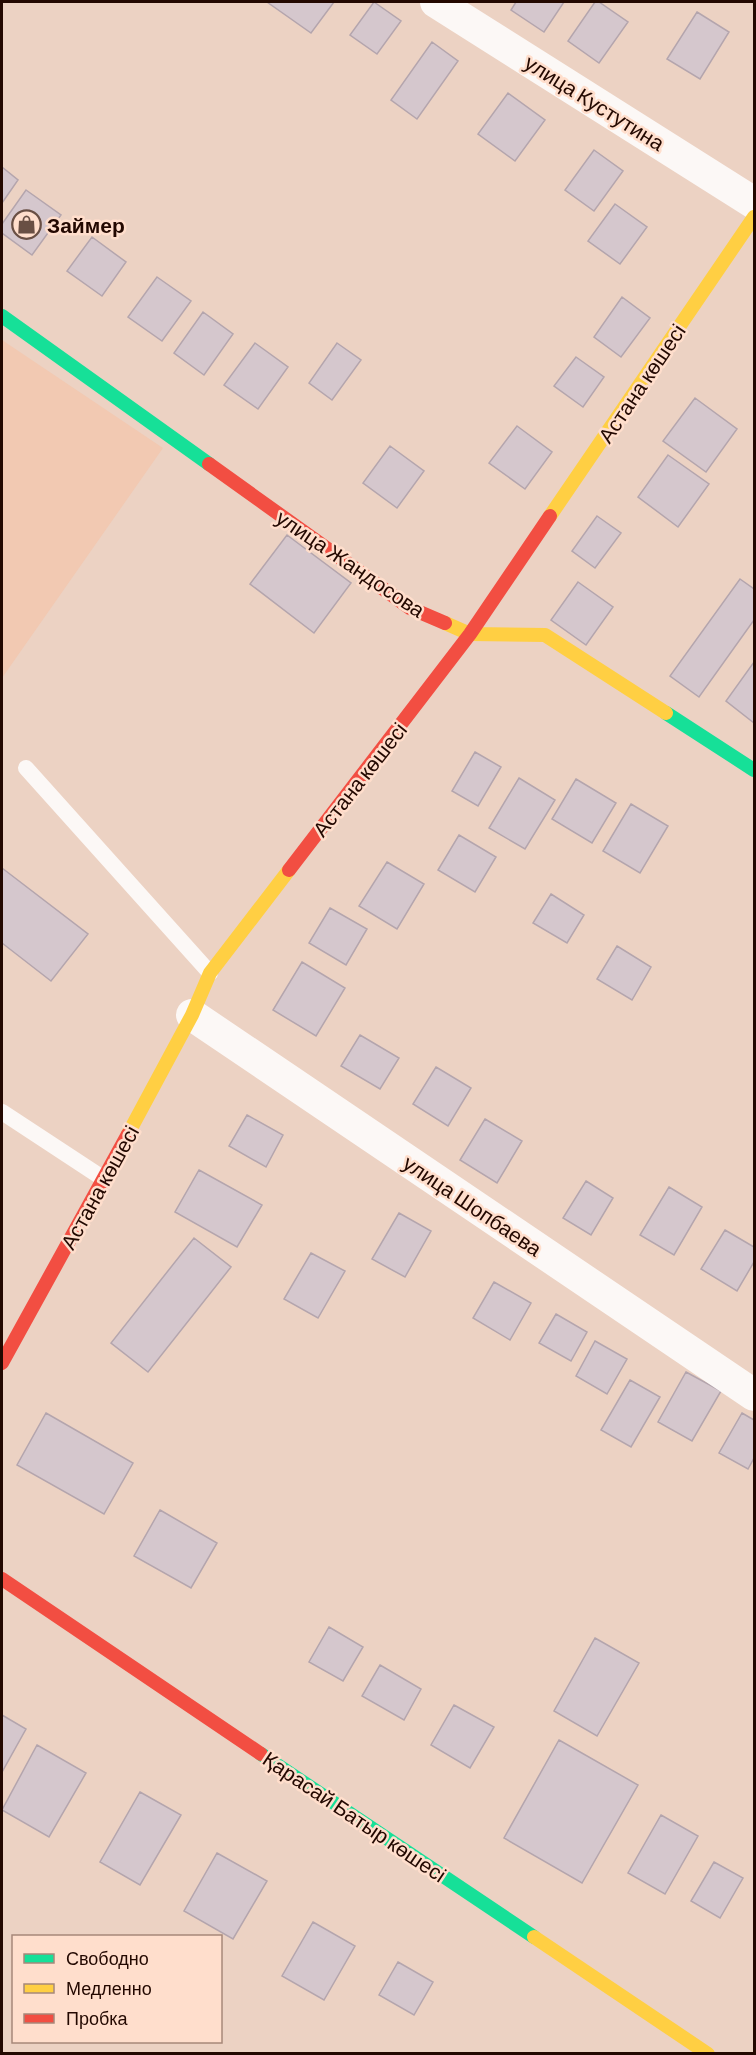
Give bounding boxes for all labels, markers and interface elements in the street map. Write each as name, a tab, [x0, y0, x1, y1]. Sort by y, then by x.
street label: улица Кустутина	[521, 49, 670, 155]
shop icon: Займер	[10, 208, 42, 240]
place label: Займер	[47, 212, 125, 237]
street label: Астана көшесі	[592, 319, 690, 447]
street label: улица Жандосова	[272, 504, 430, 622]
street label: Астана көшесі	[307, 717, 411, 841]
street label: Астана көшесі	[55, 1121, 143, 1253]
street label: улица Шопбаева	[399, 1149, 547, 1261]
street label: Қарасай Батыр көшесі	[259, 1745, 451, 1887]
legend	[12, 1935, 222, 2043]
text: Свободно	[66, 1947, 149, 1969]
text: Медленно	[66, 1977, 152, 1999]
text: Пробка	[66, 2007, 129, 2029]

